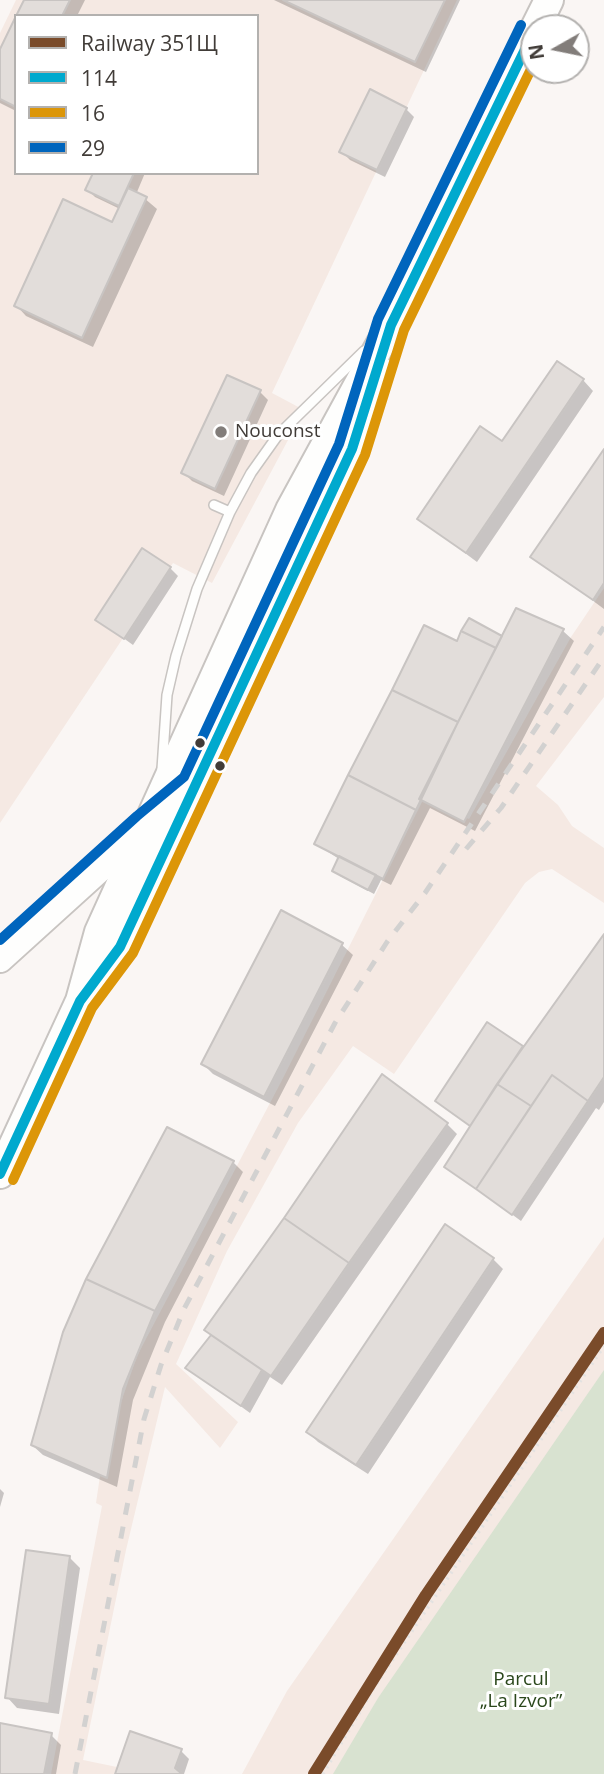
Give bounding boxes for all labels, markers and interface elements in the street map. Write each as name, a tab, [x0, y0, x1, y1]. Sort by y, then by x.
legend	[14, 14, 259, 175]
north arrow	[520, 14, 590, 84]
text: Railway 351Щ	[81, 29, 218, 57]
text: N	[522, 42, 550, 62]
text: 114	[81, 64, 117, 92]
text: 16	[81, 99, 105, 127]
text: 29	[81, 134, 105, 162]
place label: Nouconst	[235, 421, 320, 443]
marker: Nouconst	[213, 424, 229, 440]
unlabelled marker	[193, 736, 207, 750]
unlabelled marker	[213, 759, 227, 773]
park label: Parcul „La Izvor”	[480, 1669, 562, 1713]

